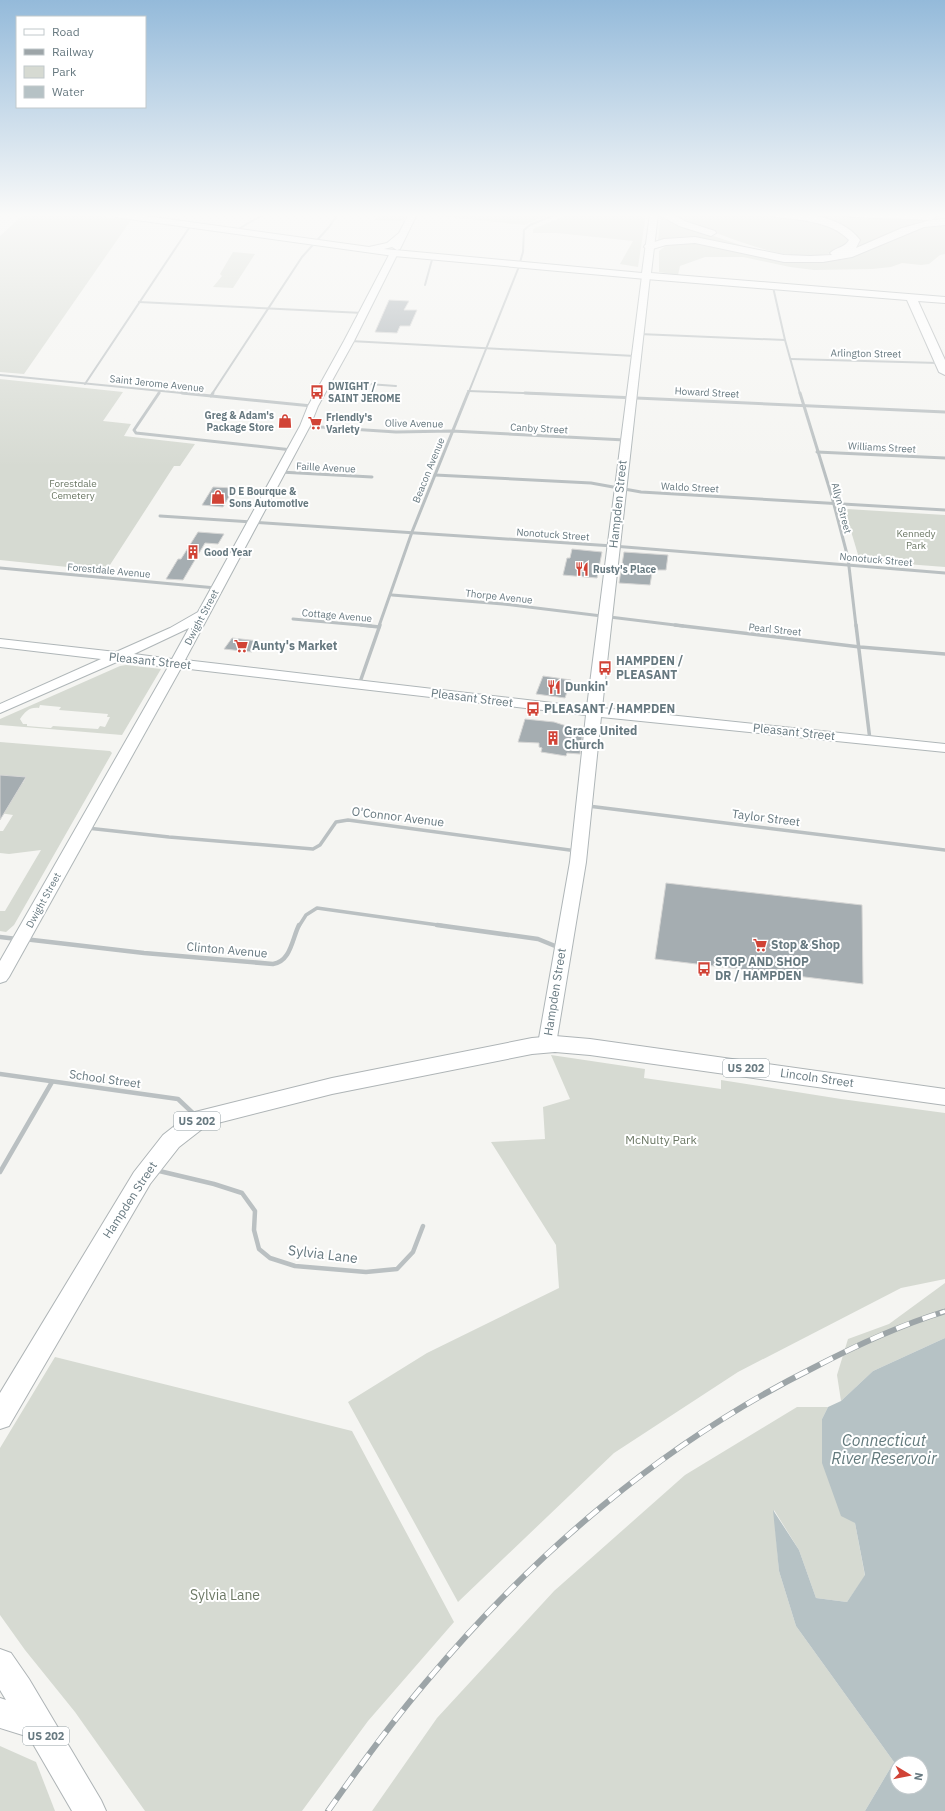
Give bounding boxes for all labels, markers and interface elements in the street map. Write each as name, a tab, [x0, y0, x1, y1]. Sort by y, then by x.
legend	[16, 16, 146, 108]
text: Road	[52, 24, 80, 39]
text: Railway	[52, 44, 94, 59]
text: Park	[52, 64, 77, 79]
text: Water	[52, 84, 85, 99]
street label: Arlington Street	[830, 346, 902, 361]
street label: Saint Jerome Avenue	[109, 372, 205, 395]
place label: DWIGHT / SAINT JEROME	[328, 380, 401, 405]
bus stop icon: DWIGHT / SAINT JEROME	[309, 384, 325, 400]
street label: Howard Street	[674, 384, 740, 401]
place label: Greg & Adam's Package Store	[205, 409, 274, 434]
place label: Friendly's Variety	[326, 411, 372, 436]
shop icon: Greg & Adam's Package Store	[277, 413, 293, 429]
supermarket icon: Friendly's Variety	[307, 415, 323, 431]
street label: Olive Avenue	[385, 416, 444, 431]
street label: Canby Street	[510, 420, 569, 437]
street label: Beacon Avenue	[409, 435, 448, 505]
street label: Williams Street	[848, 439, 917, 456]
street label: Faille Avenue	[296, 459, 357, 476]
street label: Hampden Street	[605, 459, 630, 549]
park label: Forestdale Cemetery	[49, 477, 97, 502]
street label: Waldo Street	[661, 479, 720, 496]
street label: Allyn Street	[828, 481, 855, 535]
place label: D E Bourque & Sons Automotive	[229, 485, 309, 510]
shop icon: D E Bourque & Sons Automotive	[210, 489, 226, 505]
street label: Nonotuck Street	[516, 525, 590, 544]
park label: Kennedy Park	[896, 527, 936, 552]
building icon: Good Year	[185, 544, 201, 560]
place label: Good Year	[204, 546, 252, 559]
street label: Nonotuck Street	[839, 550, 913, 569]
street label: Forestdale Avenue	[67, 560, 152, 581]
restaurant icon: Rusty's Place	[574, 561, 590, 577]
place label: Rusty's Place	[593, 563, 657, 576]
street label: Thorpe Avenue	[465, 586, 534, 607]
street label: Dwight Street	[181, 587, 222, 647]
street label: Cottage Avenue	[301, 606, 373, 625]
street label: Pearl Street	[748, 620, 802, 639]
supermarket icon: Aunty's Market	[233, 638, 249, 654]
place label: Aunty's Market	[252, 638, 338, 653]
street label: Pleasant Street	[108, 649, 192, 672]
place label: HAMPDEN / PLEASANT	[616, 653, 684, 682]
bus stop icon: HAMPDEN / PLEASANT	[597, 660, 613, 676]
restaurant icon: Dunkin'	[546, 679, 562, 695]
place label: Dunkin'	[565, 679, 608, 694]
street label: Pleasant Street	[430, 685, 514, 710]
bus stop icon: PLEASANT / HAMPDEN	[525, 701, 541, 717]
place label: PLEASANT / HAMPDEN	[544, 701, 675, 716]
street label: Pleasant Street	[752, 720, 836, 743]
place label: Grace United Church	[564, 723, 637, 752]
building icon: Grace United Church	[545, 730, 561, 746]
street label: O'Connor Avenue	[351, 803, 446, 830]
street label: Taylor Street	[731, 806, 801, 829]
street label: Dwight Street	[23, 870, 64, 930]
supermarket icon: Stop & Shop	[752, 937, 768, 953]
place label: Stop & Shop	[771, 937, 840, 952]
street label: Clinton Avenue	[186, 938, 269, 961]
street label: Hampden Street	[540, 947, 569, 1037]
place label: STOP AND SHOP DR / HAMPDEN	[715, 954, 809, 983]
bus stop icon: STOP AND SHOP DR / HAMPDEN	[696, 961, 712, 977]
road number: US 202	[723, 1059, 769, 1077]
street label: Lincoln Street	[779, 1065, 855, 1090]
street label: School Street	[68, 1066, 142, 1091]
road number: US 202	[174, 1112, 220, 1130]
park label: McNulty Park	[625, 1132, 697, 1147]
street label: Hampden Street	[99, 1159, 160, 1241]
street label: Sylvia Lane	[287, 1241, 359, 1267]
water label: Connecticut River Reservoir	[831, 1430, 938, 1468]
park label: Sylvia Lane	[190, 1586, 260, 1604]
road number: US 202	[23, 1727, 69, 1745]
north arrow	[889, 1755, 929, 1795]
text: N	[911, 1772, 926, 1782]

